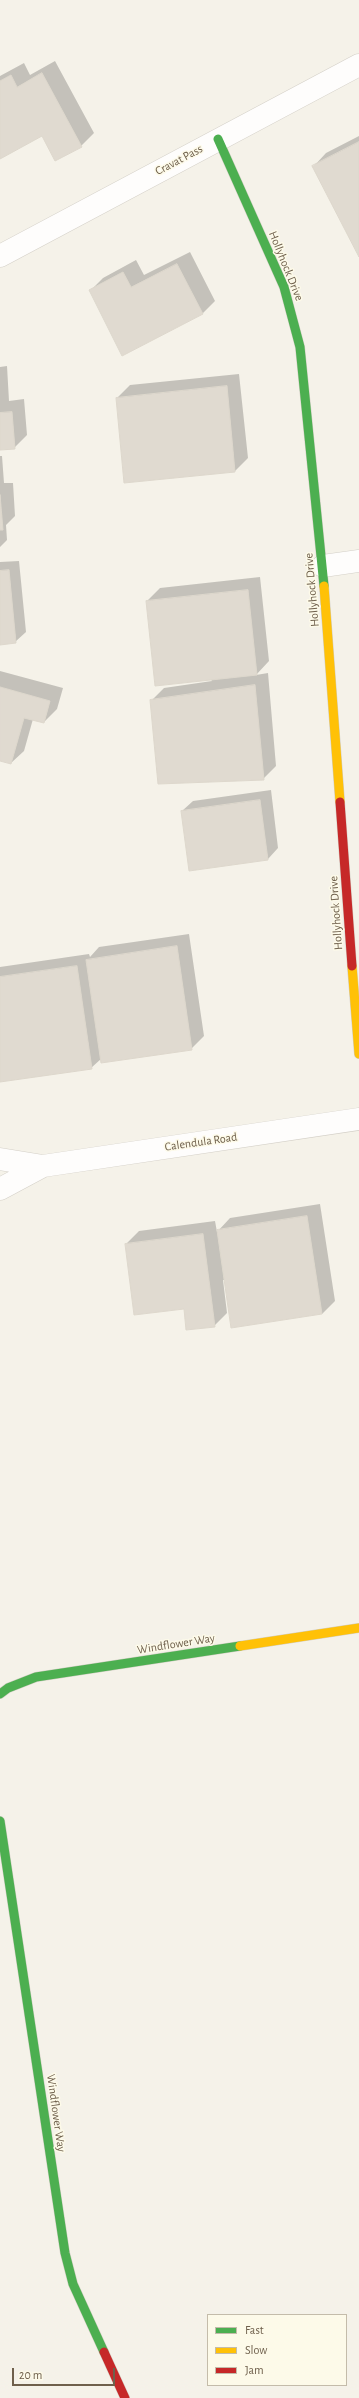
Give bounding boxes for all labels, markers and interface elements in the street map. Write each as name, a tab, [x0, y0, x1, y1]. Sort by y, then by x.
street label: Cravat Pass	[153, 141, 205, 179]
street label: Hollyhock Drive	[265, 229, 307, 303]
street label: Hollyhock Drive	[302, 552, 322, 628]
street label: Hollyhock Drive	[326, 876, 346, 950]
street label: Calendula Road	[164, 1130, 238, 1154]
street label: Windflower Way	[136, 1631, 216, 1657]
street label: Windflower Way	[43, 2073, 69, 2153]
legend	[207, 2314, 347, 2386]
text: Fast	[245, 2324, 264, 2336]
text: Slow	[245, 2344, 267, 2356]
scale bar	[14, 2360, 117, 2386]
text: Jam	[245, 2364, 264, 2376]
text: 20 m	[19, 2369, 42, 2381]

